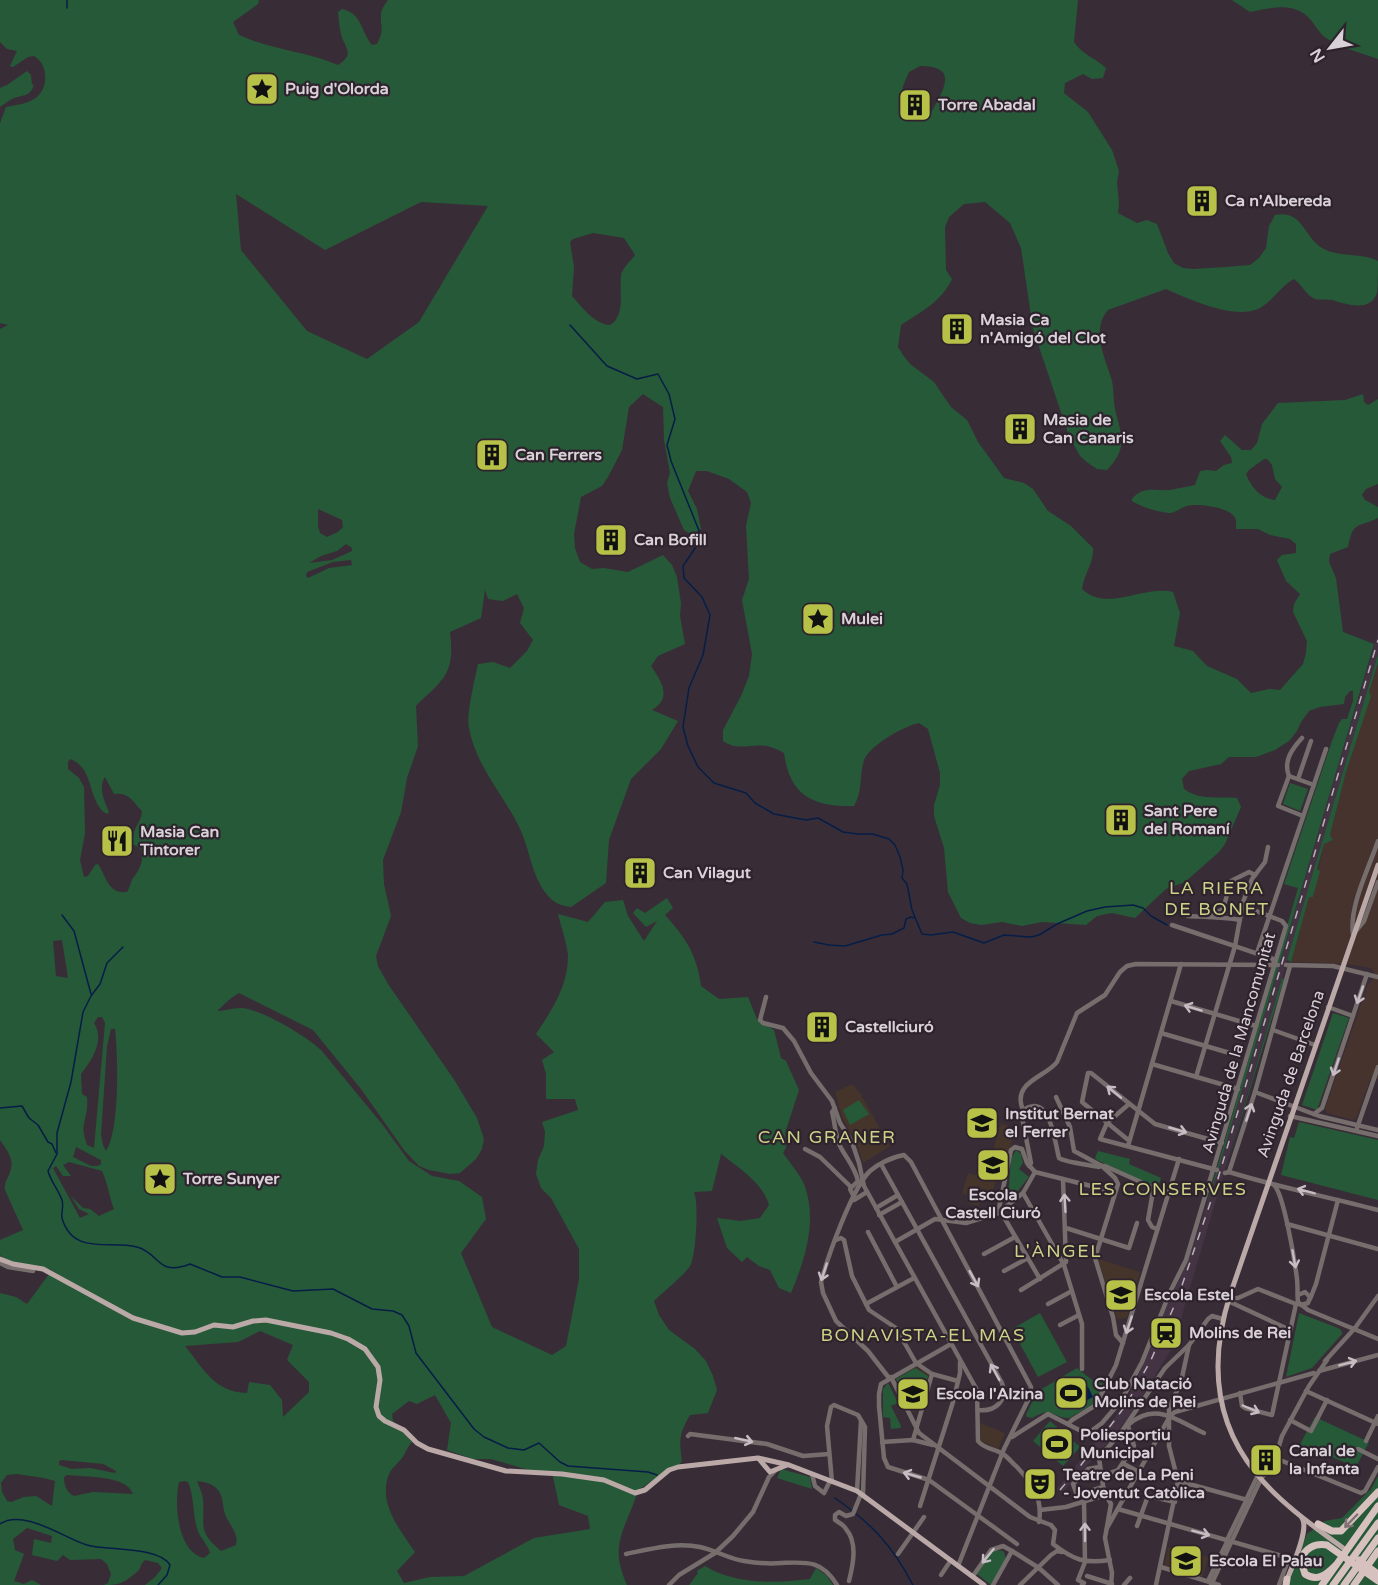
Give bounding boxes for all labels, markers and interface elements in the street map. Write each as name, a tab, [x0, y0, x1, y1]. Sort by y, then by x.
north arrow	[1300, 18, 1360, 78]
text: N	[1306, 45, 1330, 66]
place icon: Puig d'Olorda	[244, 71, 280, 107]
place label: Puig d'Olorda	[285, 79, 389, 99]
building icon: Torre Abadal	[897, 87, 933, 123]
place label: Torre Abadal	[937, 95, 1036, 115]
building icon: Ca n'Albereda	[1184, 183, 1220, 219]
place label: Ca n'Albereda	[1225, 191, 1332, 211]
place label: Masia Ca n'Amigó del Clot	[980, 310, 1107, 348]
building icon: Masia Ca n'Amigó del Clot	[939, 311, 975, 347]
place label: Masia de Can Canaris	[1043, 410, 1134, 448]
building icon: Masia de Can Canaris	[1002, 411, 1038, 447]
building icon: Can Ferrers	[474, 437, 510, 473]
place label: Can Ferrers	[515, 445, 602, 465]
building icon: Can Bofill	[593, 522, 629, 558]
place label: Can Bofill	[634, 530, 707, 550]
place icon: Mulei	[800, 601, 836, 637]
place label: Mulei	[841, 609, 883, 629]
place label: Sant Pere del Romaní	[1144, 801, 1230, 839]
building icon: Sant Pere del Romaní	[1103, 802, 1139, 838]
place label: Masia Can Tintorer	[139, 822, 219, 860]
restaurant icon: Masia Can Tintorer	[99, 823, 135, 859]
building icon: Can Vilagut	[622, 855, 658, 891]
place label: Can Vilagut	[663, 863, 752, 883]
district label: LA RIERA DE BONET	[1164, 877, 1270, 920]
street label: Avinguda de la Mancomunitat	[1198, 930, 1280, 1156]
one-way arrow	[1353, 985, 1364, 1004]
street label: Avinguda de Barcelona	[1253, 988, 1329, 1160]
one-way arrow	[1184, 1002, 1203, 1013]
building icon: Castellciuró	[804, 1009, 840, 1045]
place label: Castellciuró	[845, 1017, 934, 1037]
one-way arrow	[1330, 1057, 1341, 1076]
one-way arrow	[1107, 1085, 1123, 1098]
one-way arrow	[1244, 1103, 1255, 1122]
place label: Institut Bernat el Ferrer	[1005, 1104, 1115, 1142]
school or university icon: Institut Bernat el Ferrer	[964, 1105, 1000, 1141]
one-way arrow	[1168, 1125, 1187, 1136]
district label: CAN GRANER	[758, 1126, 896, 1148]
school or university icon: Escola Castell Ciuró	[975, 1147, 1011, 1183]
place icon: Torre Sunyer	[142, 1161, 178, 1197]
place label: Torre Sunyer	[182, 1169, 280, 1189]
district label: LES CONSERVES	[1079, 1178, 1247, 1200]
place label: Escola Castell Ciuró	[945, 1185, 1041, 1223]
one-way arrow	[1297, 1185, 1316, 1197]
one-way arrow	[1059, 1194, 1070, 1214]
district label: L'ÀNGEL	[1014, 1240, 1102, 1262]
one-way arrow	[1288, 1249, 1299, 1269]
one-way arrow	[818, 1262, 829, 1281]
one-way arrow	[968, 1270, 980, 1287]
school or university icon: Escola Estel	[1103, 1277, 1139, 1313]
place label: Escola Estel	[1144, 1285, 1234, 1305]
one-way arrow	[1123, 1315, 1134, 1334]
station icon: Molins de Rei	[1148, 1315, 1184, 1351]
place label: Molins de Rei	[1189, 1323, 1291, 1343]
district label: BONAVISTA-EL MAS	[820, 1324, 1026, 1346]
one-way arrow	[1338, 1357, 1357, 1368]
one-way arrow	[989, 1364, 1001, 1381]
place label: Club Natació Molins de Rei	[1094, 1374, 1196, 1412]
sports icon: Club Natació Molins de Rei	[1053, 1375, 1089, 1411]
school or university icon: Escola l'Alzina	[895, 1376, 931, 1412]
place label: Escola l'Alzina	[936, 1384, 1043, 1404]
one-way arrow	[1242, 1404, 1260, 1415]
place label: Poliesportiu Municipal	[1080, 1425, 1171, 1463]
sports icon: Poliesportiu Municipal	[1039, 1426, 1075, 1462]
one-way arrow	[735, 1435, 754, 1447]
place label: Canal de la Infanta	[1289, 1441, 1360, 1479]
building icon: Canal de la Infanta	[1248, 1442, 1284, 1478]
place label: Teatre de La Peni - Joventut Catòlica	[1062, 1465, 1205, 1503]
theatre icon: Teatre de La Peni - Joventut Catòlica	[1022, 1466, 1058, 1502]
one-way arrow	[902, 1469, 921, 1480]
one-way arrow	[1344, 1513, 1358, 1528]
one-way arrow	[1079, 1522, 1090, 1542]
one-way arrow	[1191, 1527, 1210, 1539]
school or university icon: Escola El Palau	[1168, 1543, 1204, 1579]
one-way arrow	[981, 1548, 994, 1564]
place label: Escola El Palau	[1209, 1551, 1322, 1571]

